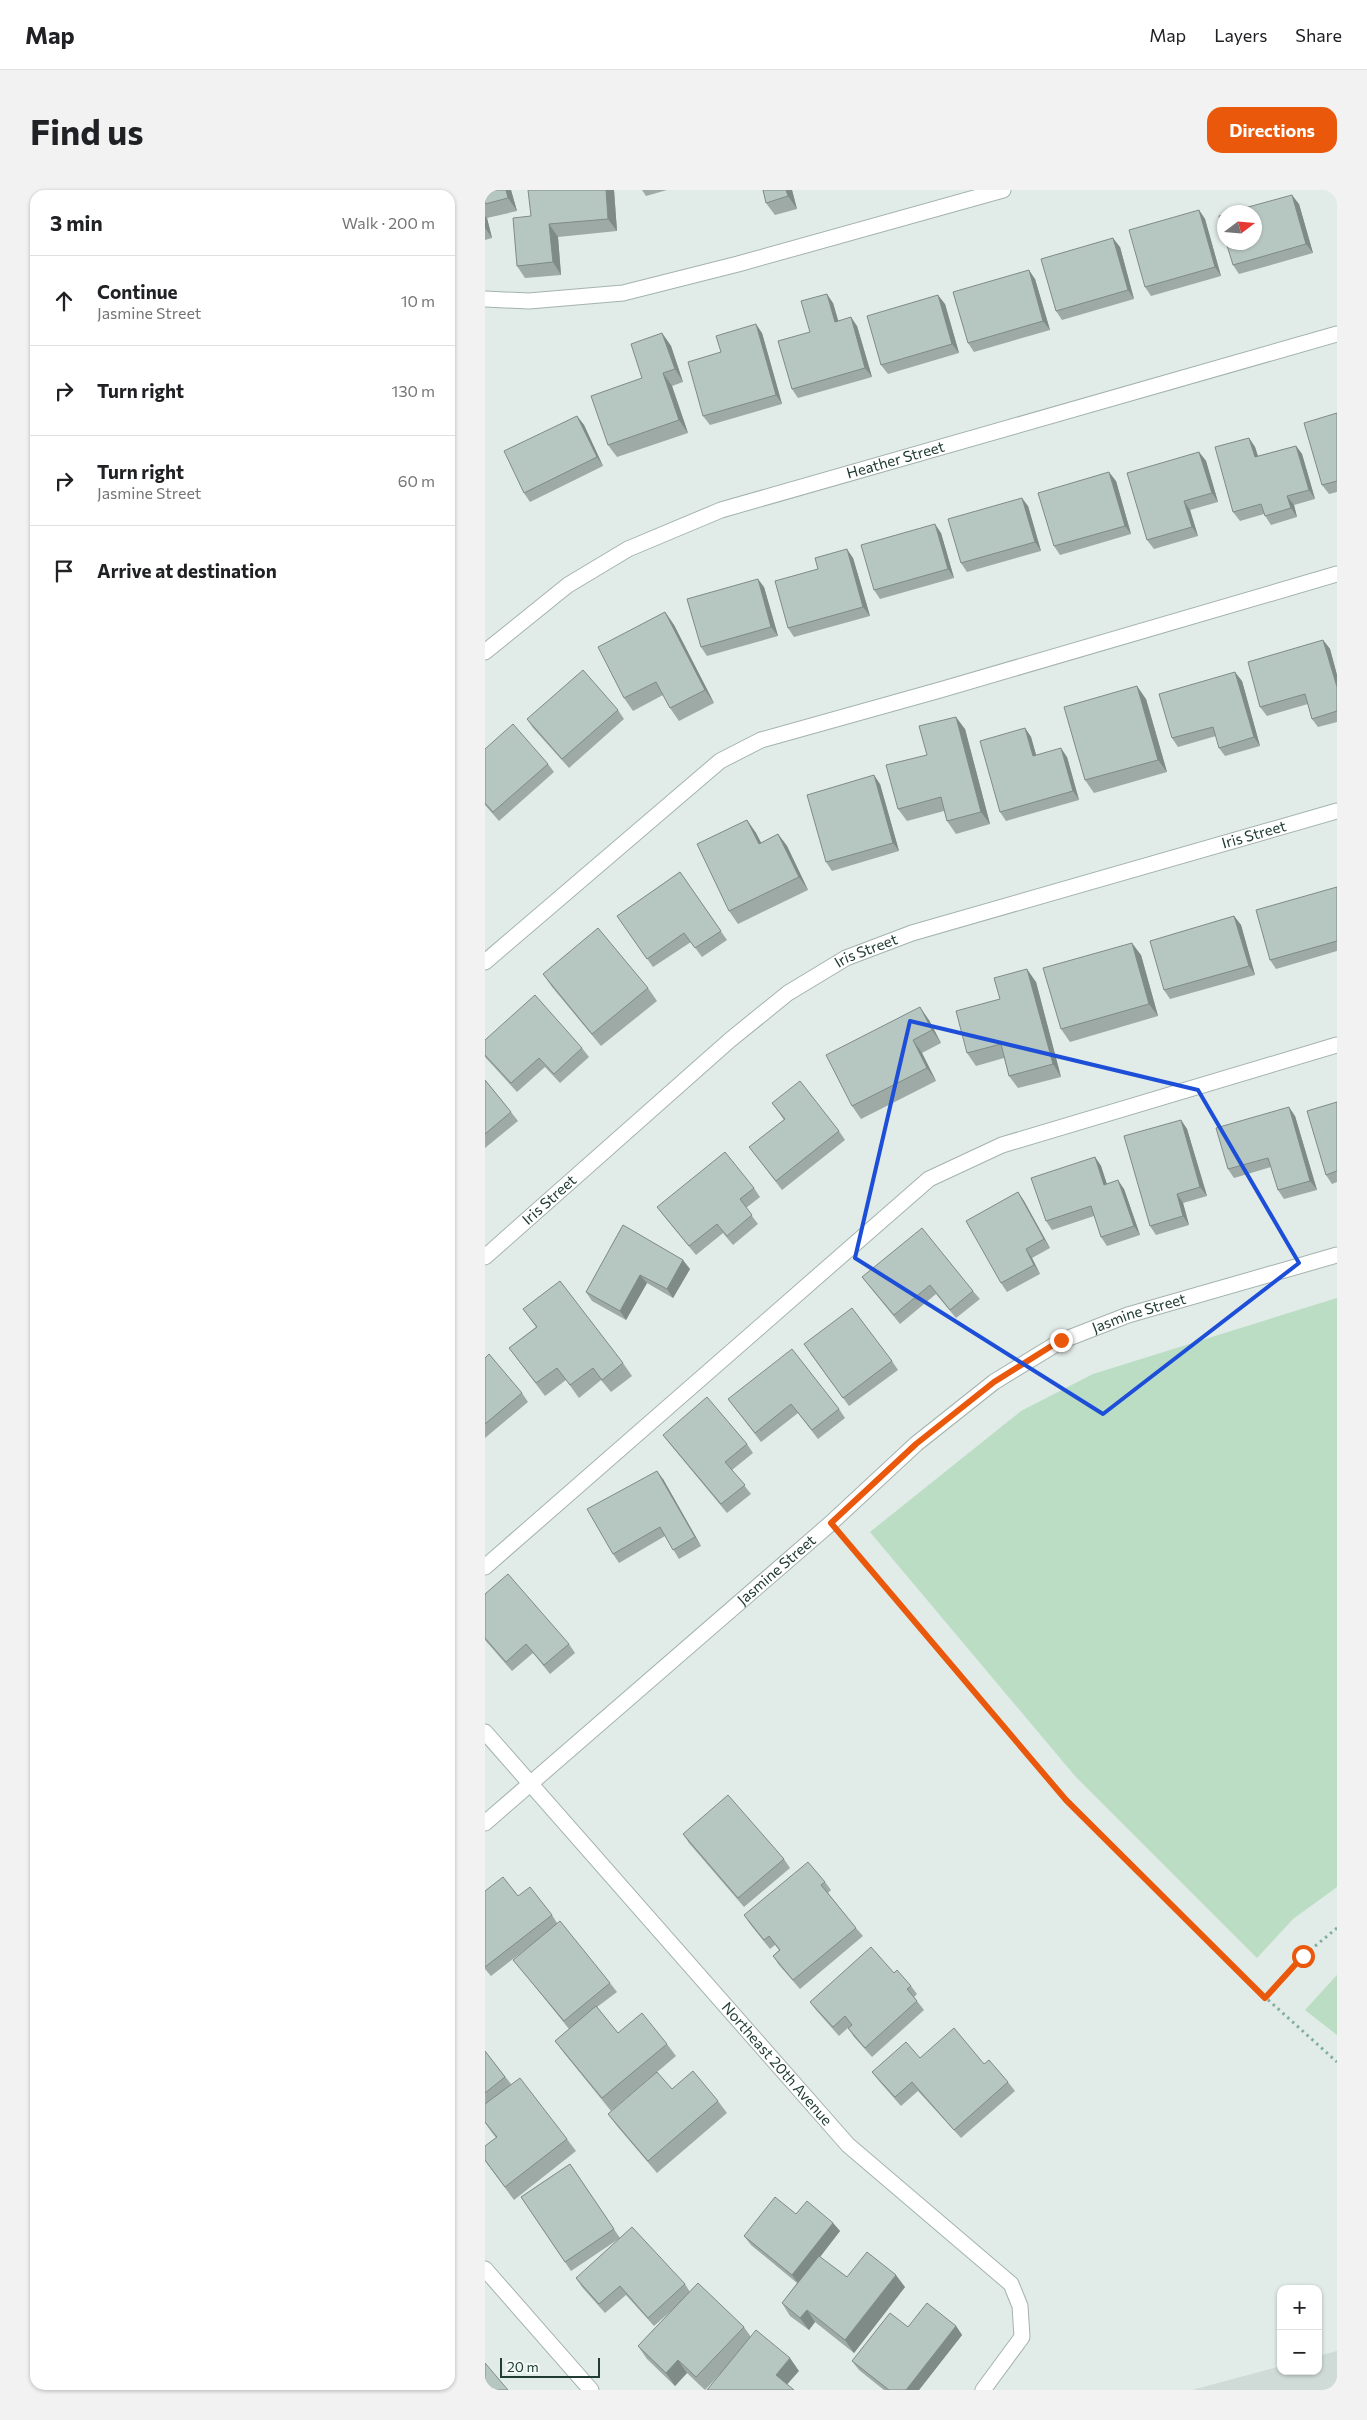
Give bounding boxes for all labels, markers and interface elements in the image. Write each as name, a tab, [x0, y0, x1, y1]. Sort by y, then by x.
text: Map	[25, 20, 75, 49]
text: Map	[1149, 24, 1186, 46]
text: Layers	[1214, 24, 1267, 46]
text: Share	[1295, 24, 1342, 46]
button: Directions	[1207, 107, 1337, 153]
text: Find us	[30, 109, 144, 152]
north arrow	[1217, 205, 1262, 250]
text: 3 min	[50, 210, 103, 235]
text: Walk · 200 m	[342, 213, 435, 232]
text: Continue	[97, 280, 177, 303]
icon: ahead	[50, 287, 78, 315]
text: 10 m	[401, 291, 435, 310]
text: Jasmine Street	[97, 303, 201, 322]
icon: right	[50, 377, 78, 405]
text: Turn right	[97, 379, 184, 402]
text: 130 m	[392, 381, 435, 400]
street label: Heather Street	[844, 437, 946, 482]
text: Turn right	[97, 460, 184, 483]
icon: right	[50, 467, 78, 495]
text: 60 m	[398, 471, 435, 490]
text: Jasmine Street	[97, 483, 201, 502]
icon: arrive	[50, 557, 78, 585]
text: Arrive at destination	[97, 559, 277, 582]
street label: Iris Street	[1219, 816, 1288, 852]
street label: Iris Street	[831, 929, 900, 971]
street label: Iris Street	[518, 1171, 579, 1228]
street label: Jasmine Street	[1089, 1289, 1188, 1336]
route end	[1050, 1329, 1073, 1352]
street label: Jasmine Street	[733, 1531, 819, 1608]
route start	[1292, 1945, 1315, 1968]
street label: Northeast 20th Avenue	[718, 1998, 837, 2129]
map controls	[1277, 2285, 1322, 2375]
button: +	[1277, 2285, 1322, 2330]
button: −	[1277, 2330, 1322, 2375]
scale bar	[500, 2355, 600, 2378]
text: 20 m	[507, 2358, 539, 2375]

